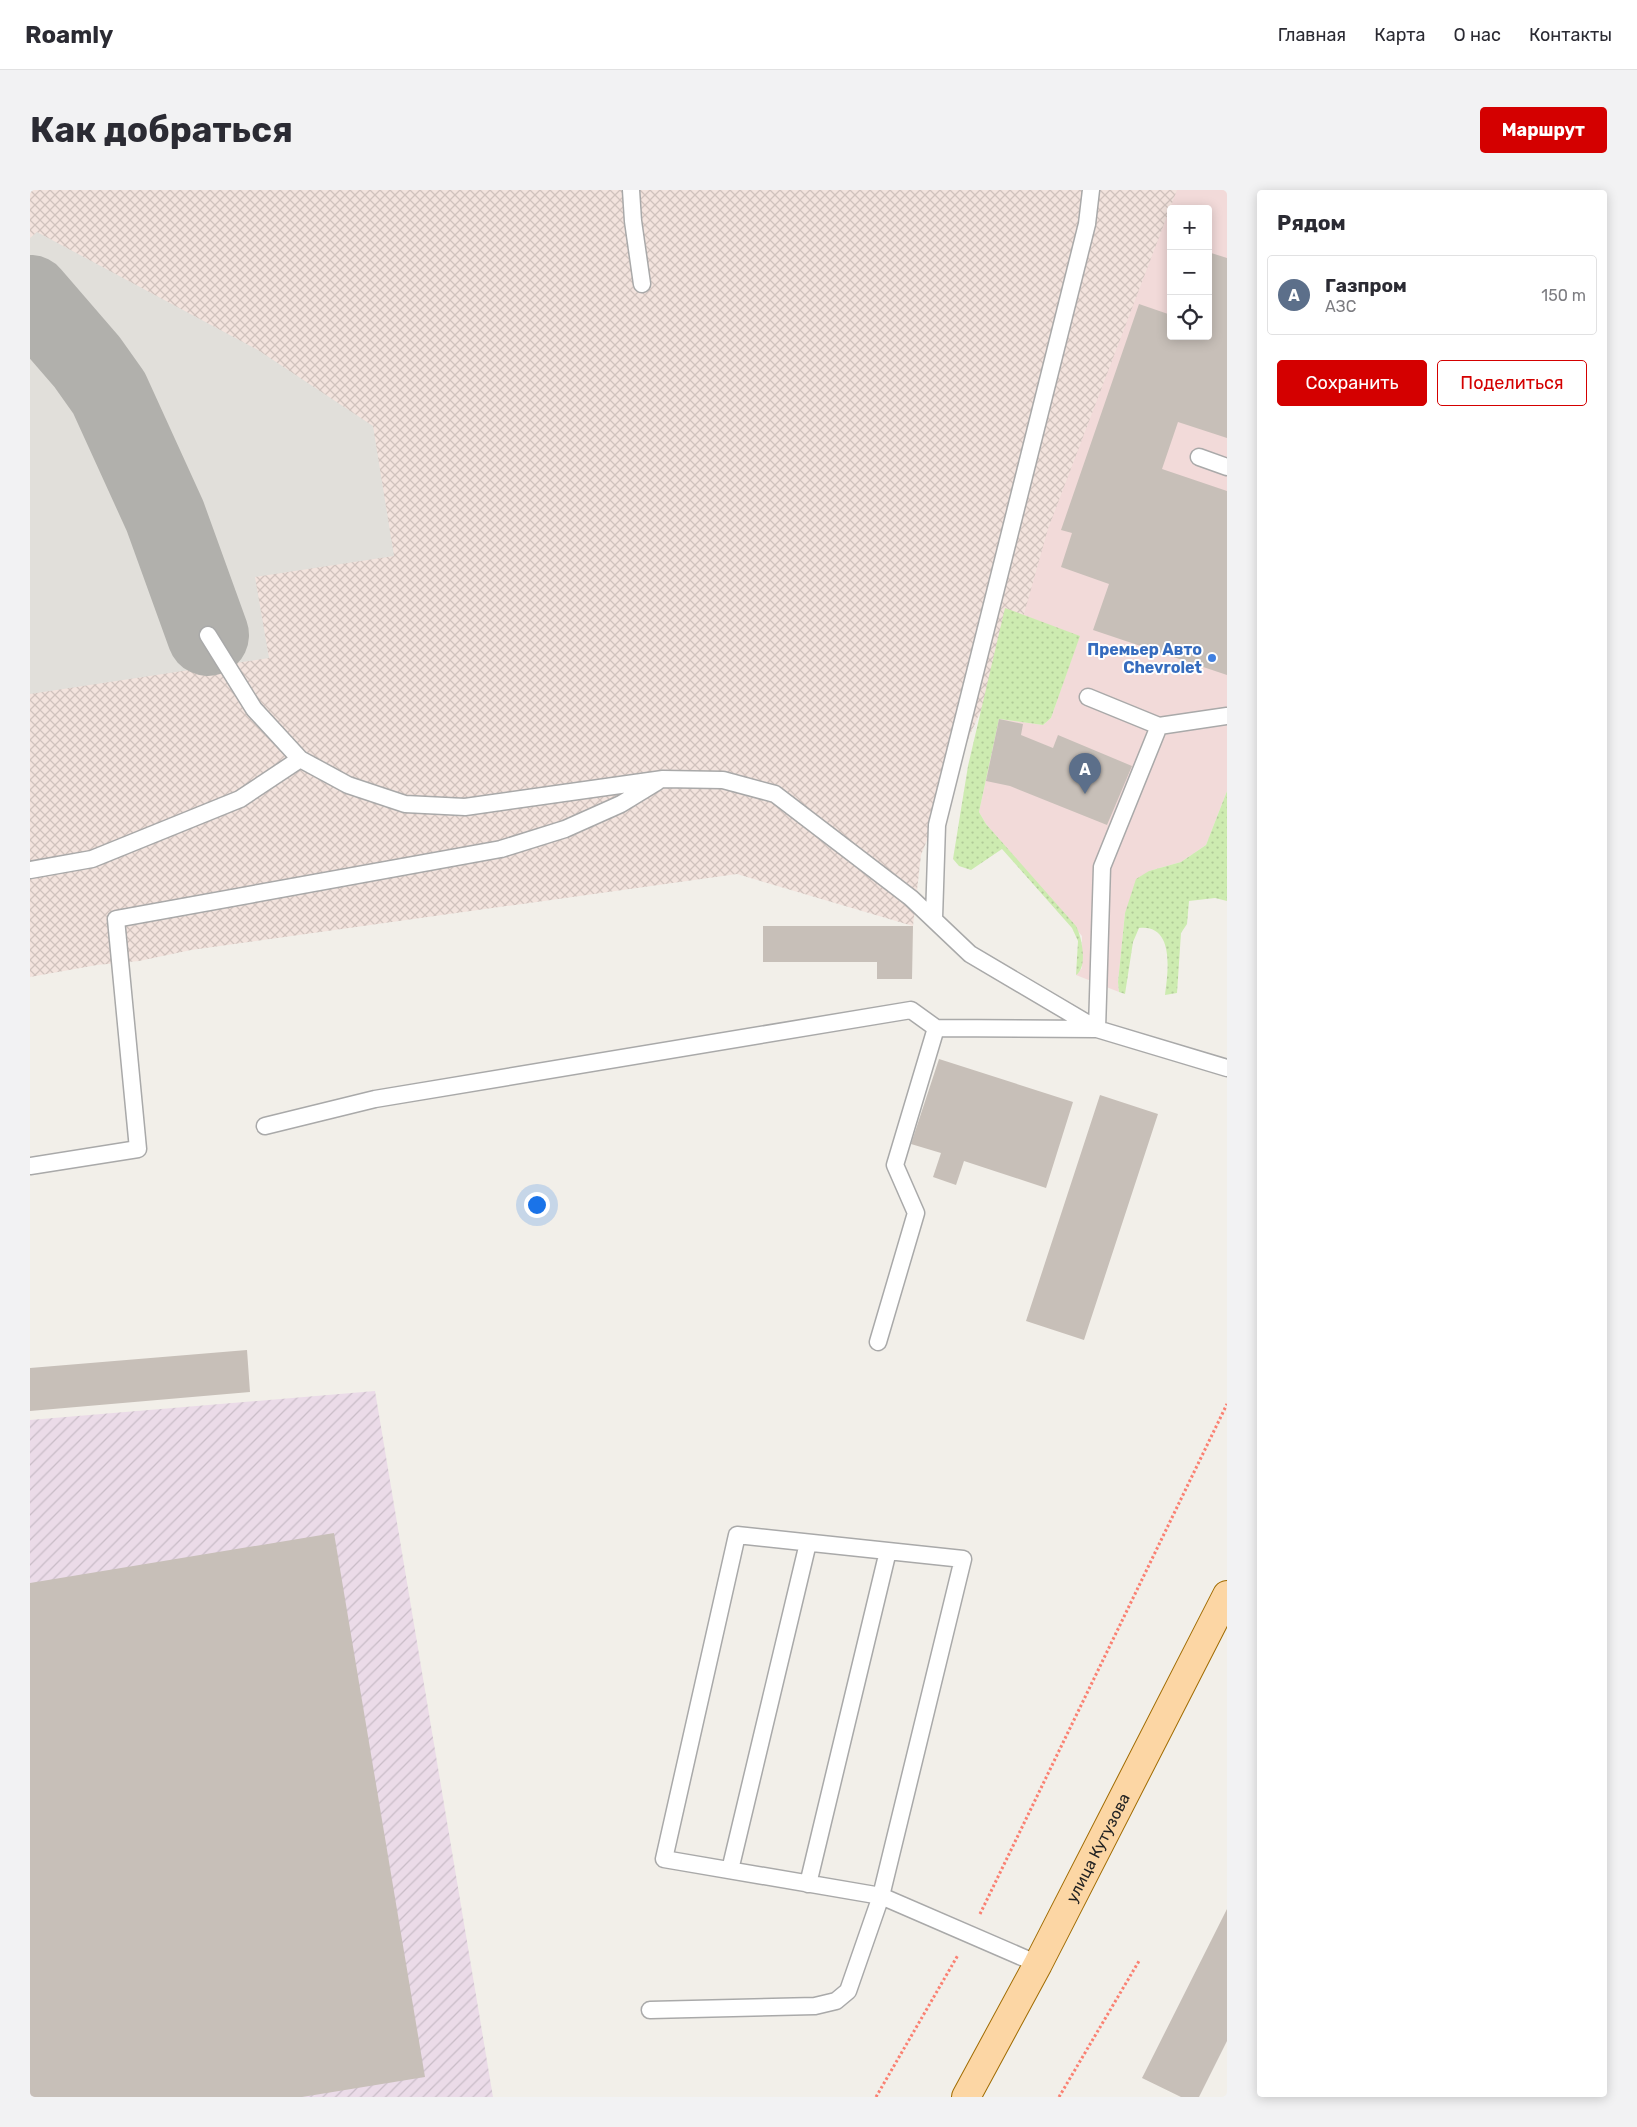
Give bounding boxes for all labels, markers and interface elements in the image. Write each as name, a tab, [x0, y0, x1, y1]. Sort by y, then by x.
text: Roamly	[25, 21, 113, 49]
text: Главная	[1278, 24, 1346, 46]
text: Карта	[1374, 24, 1426, 46]
text: О нас	[1454, 24, 1501, 46]
text: Контакты	[1529, 24, 1612, 46]
button: Маршрут	[1480, 107, 1607, 153]
text: Как добраться	[30, 109, 293, 151]
map controls	[1167, 205, 1212, 340]
button: +	[1167, 205, 1212, 250]
text: Рядом	[1277, 210, 1346, 235]
button: −	[1167, 250, 1212, 295]
text: Газпром	[1325, 274, 1407, 297]
text: A	[1288, 286, 1300, 305]
text: 150 m	[1541, 286, 1586, 305]
button: locate	[1167, 295, 1212, 340]
text: АЗС	[1325, 297, 1356, 316]
button: Сохранить	[1277, 360, 1427, 406]
button: Поделиться	[1437, 360, 1587, 406]
place label: Премьер Авто Chevrolet	[1087, 640, 1203, 677]
marker: Премьер Авто Chevrolet	[1206, 652, 1218, 664]
pin: A	[1069, 753, 1101, 794]
your location	[524, 1192, 550, 1218]
street label: улица Кутузова	[1062, 1790, 1134, 1906]

